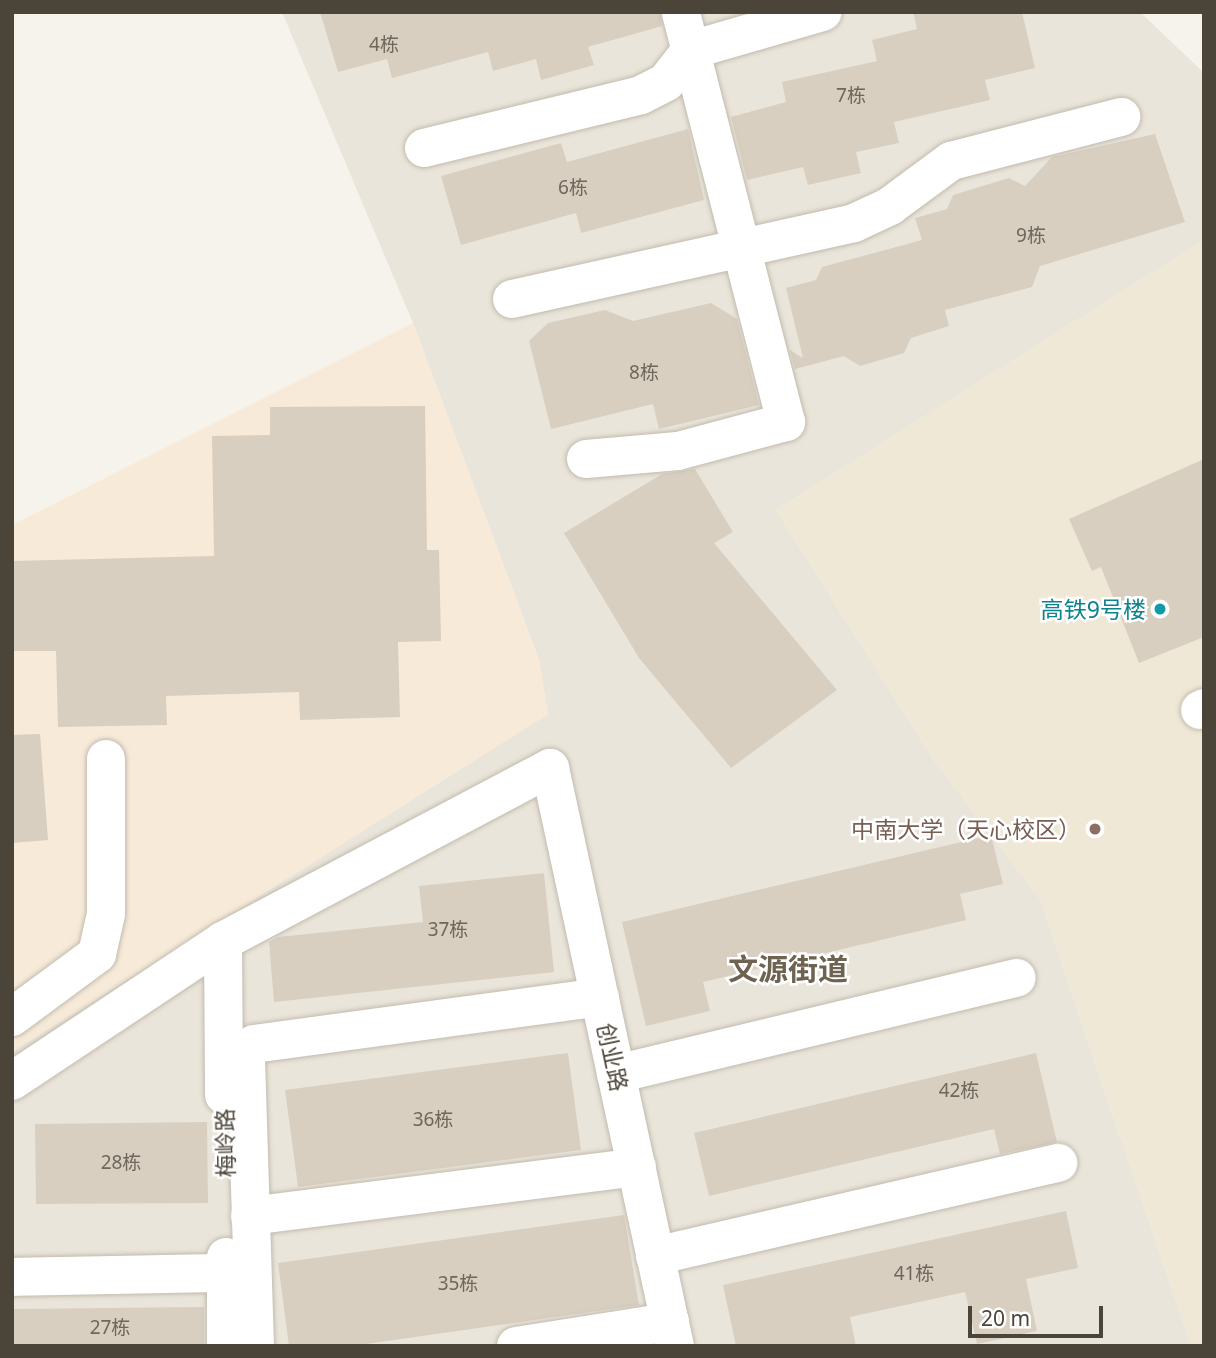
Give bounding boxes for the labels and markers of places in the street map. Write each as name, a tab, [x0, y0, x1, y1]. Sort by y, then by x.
place label: 高铁9号楼	[1041, 595, 1146, 623]
marker: 高铁9号楼	[1152, 601, 1168, 617]
place label: 中南大学（天心校区）	[851, 815, 1081, 843]
marker: 中南大学（天心校区）	[1087, 821, 1103, 837]

